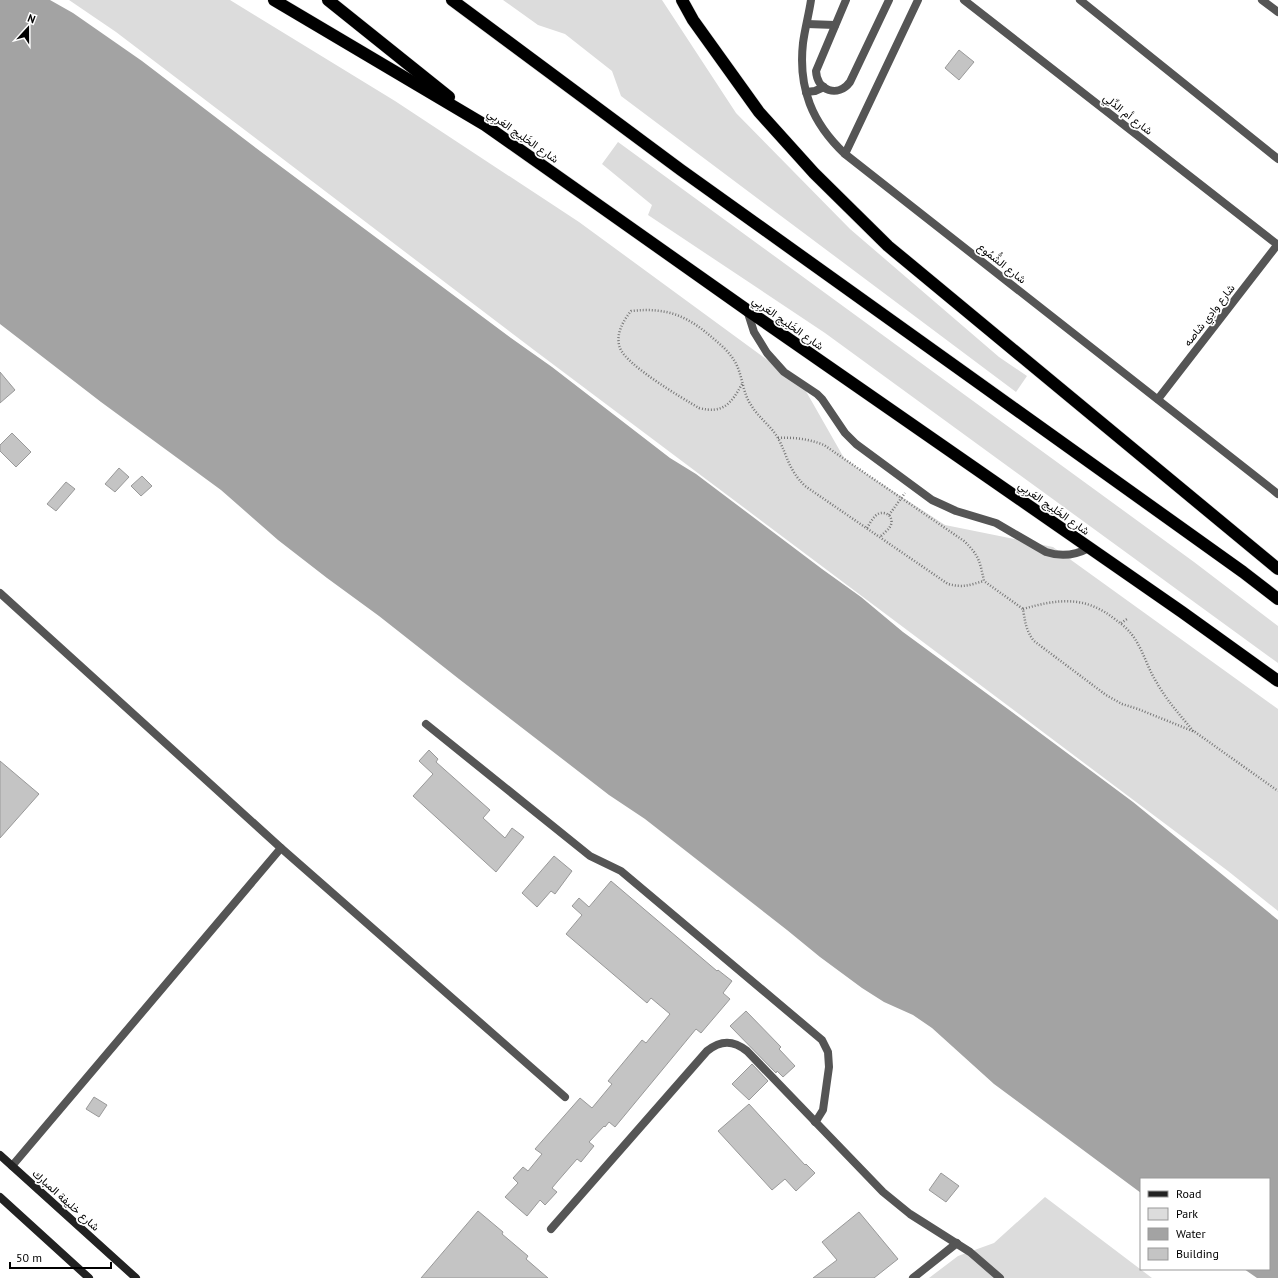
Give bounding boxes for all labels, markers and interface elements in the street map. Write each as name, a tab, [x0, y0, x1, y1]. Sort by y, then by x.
north arrow	[8, 8, 48, 48]
text: N	[26, 11, 37, 26]
street label: شارع أم الدِّلِي	[1099, 90, 1156, 140]
street label: شارع الخَلِيج العَربِي	[483, 106, 562, 169]
street label: شارع الشُّمُوع	[974, 238, 1031, 287]
street label: شارع وادِي شاصه	[1180, 281, 1240, 351]
street label: شارع الخَلِيج العَربِي	[748, 293, 827, 356]
street label: شارع الخَلِيج العَربِي	[1014, 478, 1093, 541]
street label: شارع خليفة المبارك	[29, 1166, 103, 1235]
legend	[1140, 1178, 1270, 1270]
text: Road	[1176, 1186, 1201, 1201]
text: Park	[1176, 1206, 1198, 1221]
text: Water	[1176, 1226, 1206, 1241]
scale bar	[10, 1244, 111, 1270]
text: Building	[1176, 1246, 1219, 1261]
text: 50 m	[16, 1250, 42, 1265]

